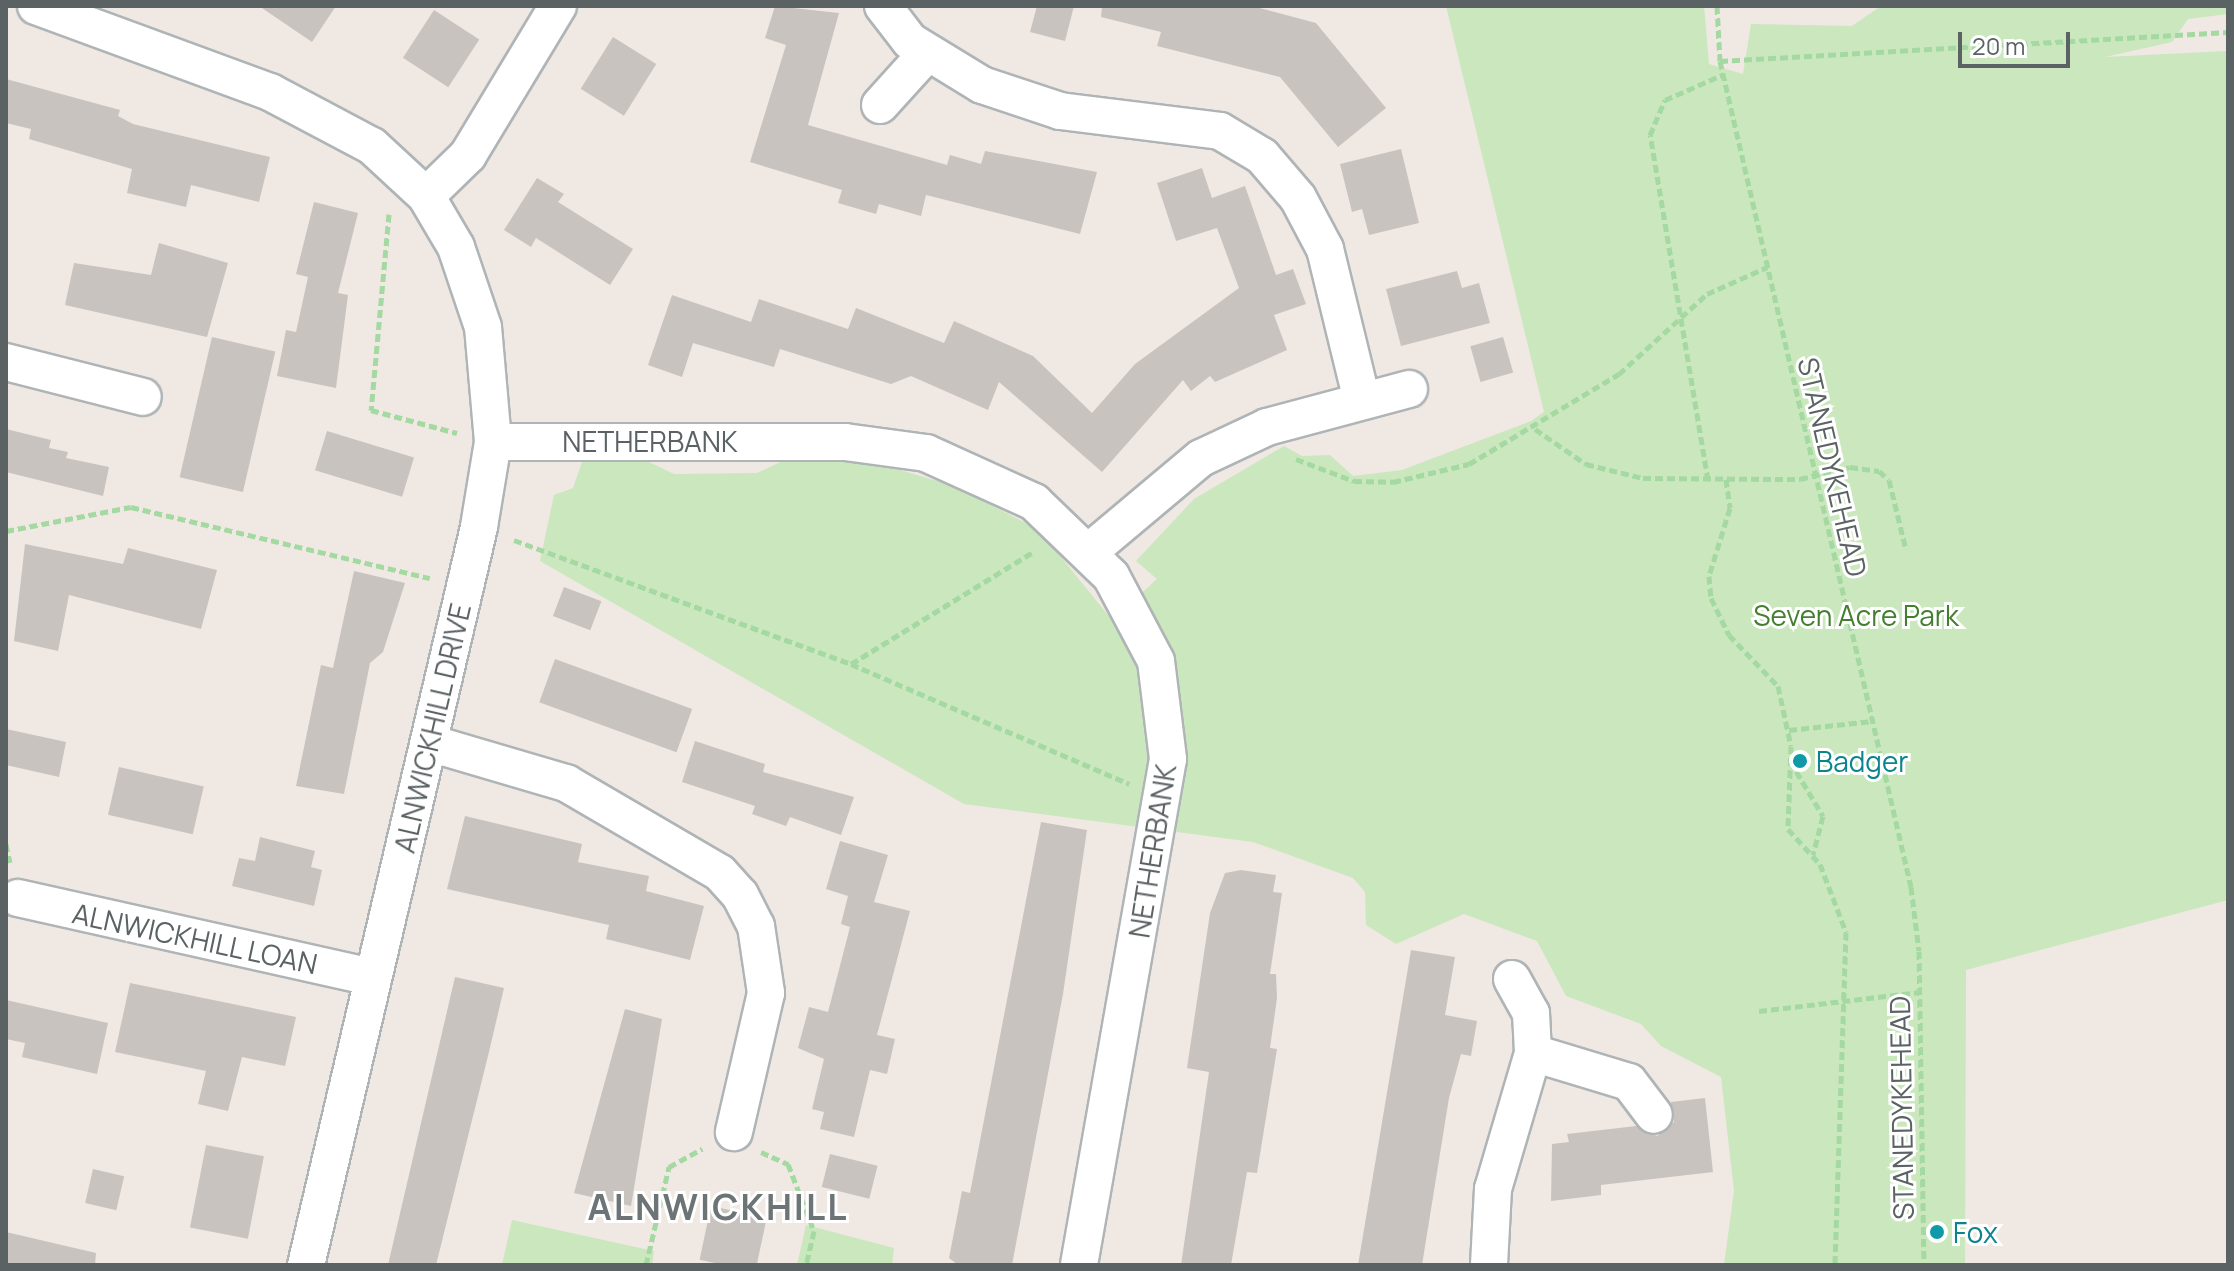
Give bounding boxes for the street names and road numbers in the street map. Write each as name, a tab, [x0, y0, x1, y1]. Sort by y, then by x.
street label: STANEDYKEHEAD	[1791, 354, 1875, 580]
street label: NETHERBANK	[562, 424, 738, 458]
street label: ALNWICKHILL DRIVE	[387, 599, 477, 857]
street label: NETHERBANK	[1122, 762, 1182, 940]
street label: ALNWICKHILL LOAN	[69, 895, 321, 981]
street label: STANEDYKEHEAD	[1882, 996, 1920, 1220]

